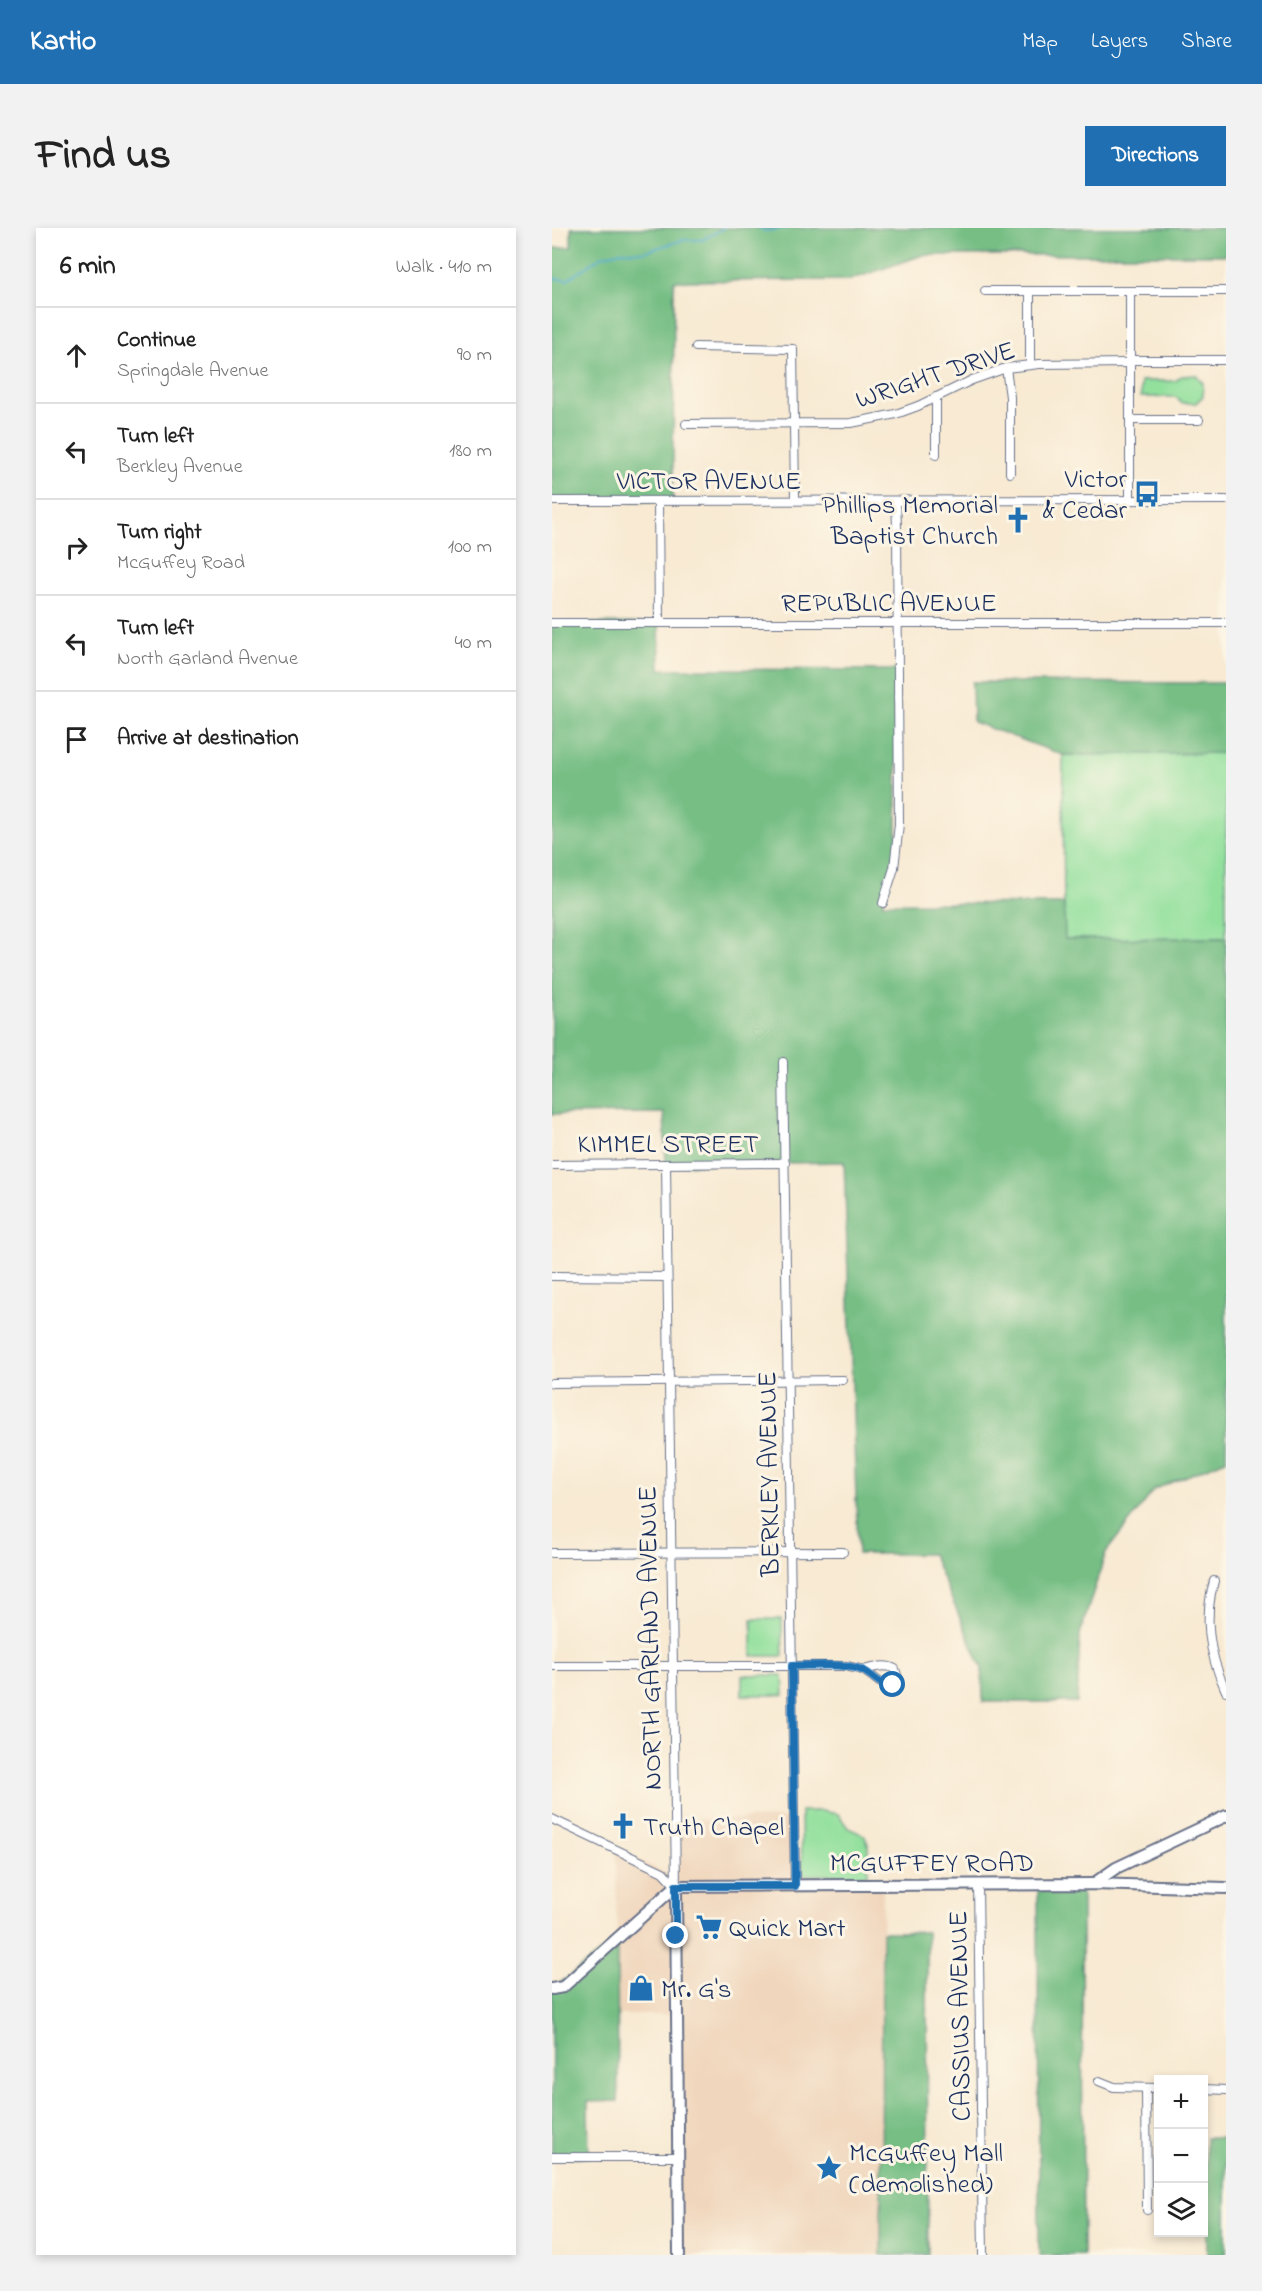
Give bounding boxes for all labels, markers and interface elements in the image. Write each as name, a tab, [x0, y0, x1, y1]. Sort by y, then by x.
text: Kartio	[30, 22, 96, 63]
text: Map	[1022, 27, 1058, 57]
text: Layers	[1091, 27, 1148, 57]
text: Share	[1181, 27, 1232, 57]
text: Find us	[36, 126, 171, 187]
button: Directions	[1085, 126, 1226, 186]
text: 6 min	[60, 248, 116, 286]
text: Walk · 410 m	[396, 253, 492, 282]
text: Continue	[117, 325, 196, 357]
street label: WRIGHT DRIVE	[851, 332, 1021, 421]
icon: ahead	[60, 339, 93, 372]
text: 90 m	[457, 341, 492, 370]
text: Springdale Avenue	[117, 357, 269, 386]
text: Turn left	[117, 421, 194, 453]
icon: left	[60, 435, 93, 468]
text: 180 m	[449, 437, 492, 466]
text: Berkley Avenue	[117, 453, 243, 482]
place label: Victor & Cedar	[1043, 461, 1128, 531]
street label: VICTOR AVENUE	[616, 463, 801, 502]
bus stop icon: Victor & Cedar	[1132, 479, 1162, 509]
place label: Phillips Memorial Baptist Church	[821, 487, 998, 557]
church icon: Phillips Memorial Baptist Church	[1003, 505, 1033, 535]
text: Turn right	[117, 517, 202, 549]
icon: right	[60, 531, 93, 564]
text: 100 m	[448, 533, 492, 562]
text: McGuffey Road	[117, 549, 245, 578]
street label: REPUBLIC AVENUE	[781, 585, 997, 624]
text: Turn left	[117, 613, 194, 645]
icon: left	[60, 627, 93, 660]
text: 40 m	[455, 629, 492, 658]
text: North Garland Avenue	[117, 645, 298, 674]
icon: arrive	[60, 723, 93, 756]
text: Arrive at destination	[117, 723, 299, 755]
street label: KIMMEL STREET	[577, 1126, 759, 1165]
street label: BERKLEY AVENUE	[749, 1371, 792, 1578]
street label: NORTH GARLAND AVENUE	[629, 1485, 674, 1790]
route start	[879, 1671, 905, 1697]
place label: Truth Chapel	[643, 1809, 784, 1848]
church icon: Truth Chapel	[608, 1811, 638, 1841]
street label: MCGUFFEY ROAD	[830, 1845, 1034, 1884]
place label: Quick Mart	[729, 1910, 846, 1949]
street label: CASSIUS AVENUE	[940, 1910, 983, 2122]
supermarket icon: Quick Mart	[694, 1912, 724, 1942]
route end	[662, 1922, 688, 1948]
place label: Mr. G's	[661, 1971, 732, 2010]
shop icon: Mr. G's	[626, 1973, 656, 2003]
map controls	[1154, 2075, 1208, 2237]
button: +	[1154, 2075, 1208, 2129]
button: −	[1154, 2129, 1208, 2183]
place label: McGuffey Mall (demolished)	[849, 2135, 1003, 2205]
place icon: McGuffey Mall (demolished)	[814, 2153, 844, 2183]
button: layers	[1154, 2183, 1208, 2237]

